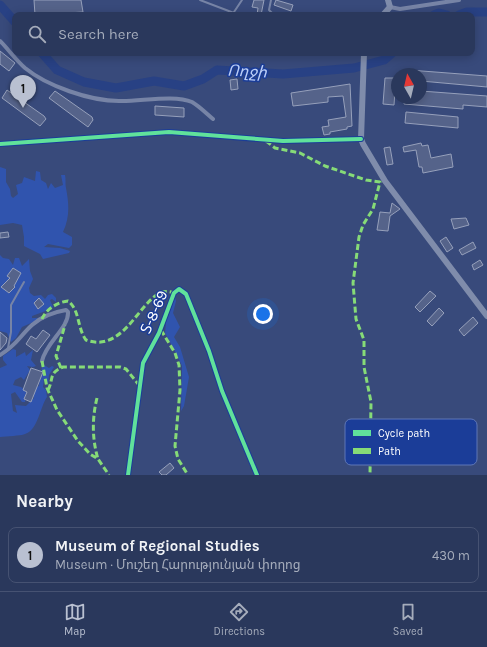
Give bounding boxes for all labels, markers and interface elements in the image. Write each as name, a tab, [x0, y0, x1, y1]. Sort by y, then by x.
search box	[12, 12, 475, 56]
icon: search	[26, 23, 48, 45]
text: Search here	[58, 25, 139, 43]
water label: Ողջի	[227, 60, 268, 82]
north arrow	[391, 68, 427, 104]
pin: 1	[10, 75, 36, 108]
street label: Տ-8-69	[137, 288, 171, 336]
your location	[253, 304, 273, 324]
legend	[345, 419, 477, 465]
text: Cycle path	[378, 427, 430, 440]
text: Path	[378, 445, 401, 458]
text: Nearby	[16, 491, 73, 511]
text: Museum of Regional Studies	[55, 537, 260, 555]
text: 1	[28, 548, 32, 563]
text: 430 m	[432, 548, 470, 563]
text: Museum · Մուշեղ Հարությունյան փողոց	[55, 557, 301, 572]
tab: Map	[64, 601, 86, 638]
tab: Directions	[213, 601, 265, 638]
tab: Saved	[393, 601, 423, 638]

